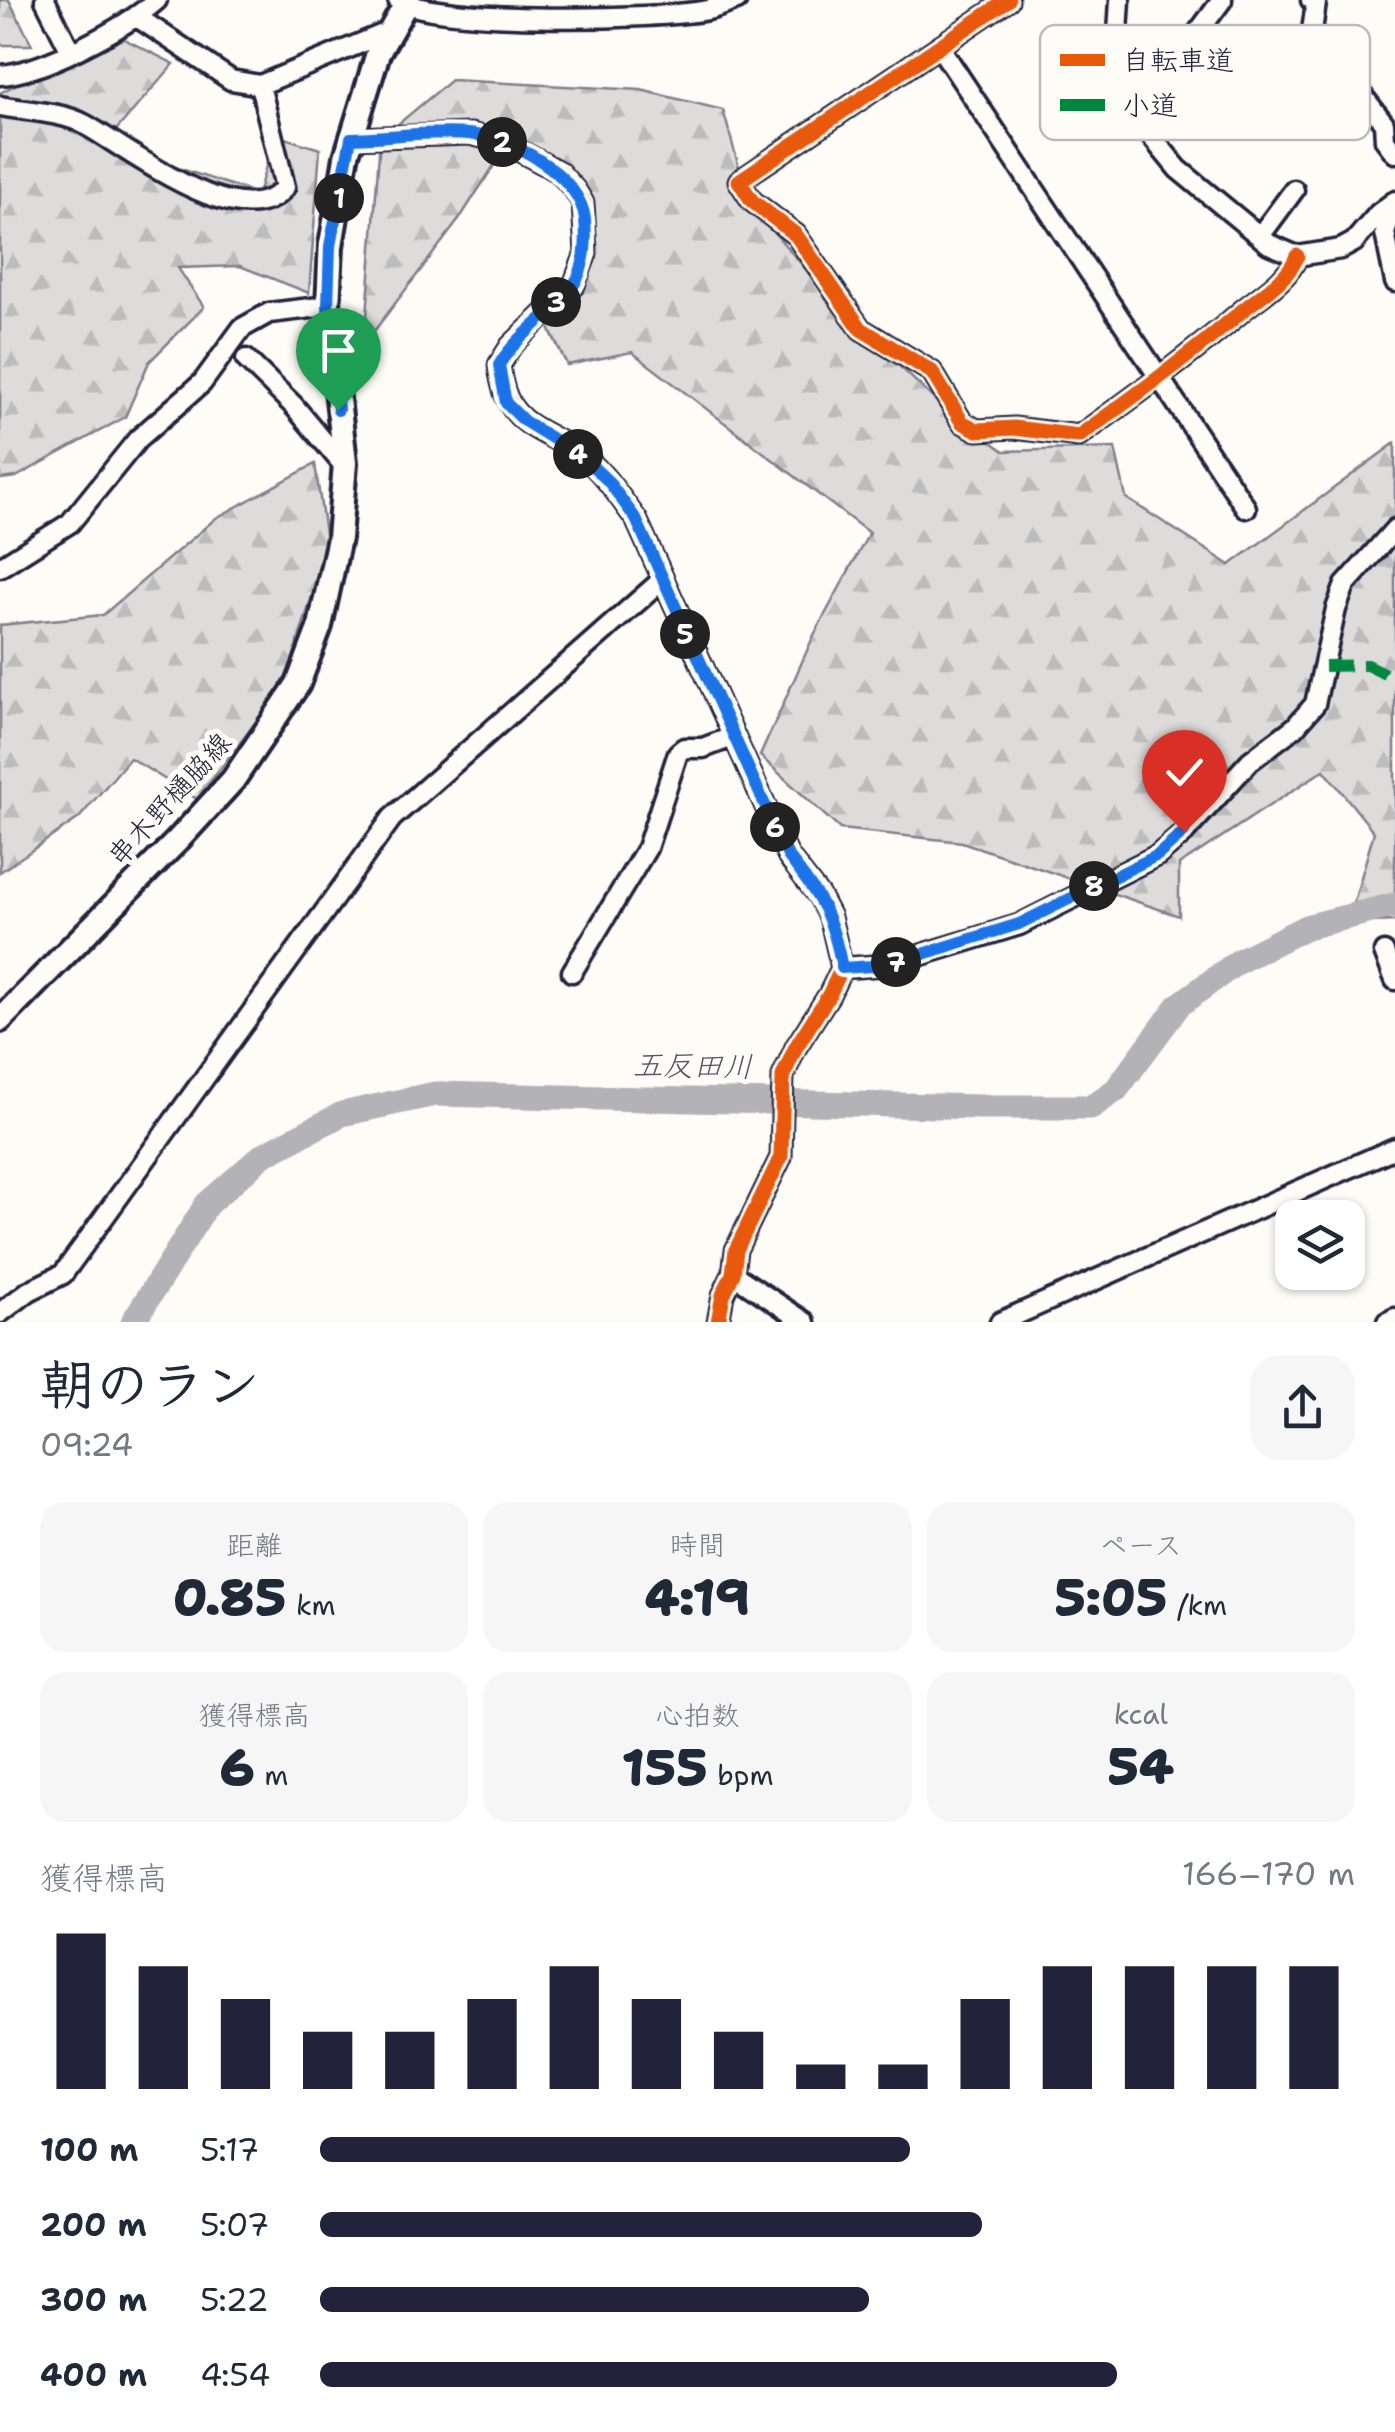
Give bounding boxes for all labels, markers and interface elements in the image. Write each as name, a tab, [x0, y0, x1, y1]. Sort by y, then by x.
legend	[1040, 25, 1370, 140]
text: 自転車道	[1122, 41, 1234, 79]
text: 小道	[1122, 86, 1178, 124]
pin: 2	[477, 117, 527, 167]
text: 2	[492, 123, 512, 161]
pin: 1	[314, 173, 364, 223]
text: 1	[333, 179, 345, 217]
pin: 3	[531, 277, 581, 327]
text: 3	[546, 283, 566, 321]
pin	[296, 308, 381, 411]
icon: arrive	[311, 323, 366, 378]
pin: 4	[553, 429, 603, 479]
text: 4	[568, 435, 588, 473]
pin: 5	[660, 609, 710, 659]
text: 5	[676, 615, 694, 653]
street label: 串木野樋脇線	[99, 724, 239, 874]
pin	[1142, 730, 1227, 833]
icon: check	[1157, 745, 1212, 800]
pin: 6	[750, 802, 800, 852]
text: 6	[765, 808, 785, 846]
pin: 8	[1069, 861, 1119, 911]
text: 8	[1084, 867, 1104, 905]
pin: 7	[871, 937, 921, 987]
text: 7	[886, 943, 906, 981]
water label: 五反田川	[633, 1044, 753, 1087]
map controls	[1275, 1200, 1365, 1290]
button: layers	[1275, 1200, 1365, 1290]
text: 朝のラン	[40, 1348, 260, 1422]
button: share	[1250, 1355, 1355, 1460]
text: 09:24	[40, 1423, 133, 1466]
text: 距離	[226, 1526, 282, 1564]
text: 時間	[669, 1526, 726, 1564]
text: ペース	[1100, 1526, 1182, 1564]
text: 0.85	[173, 1564, 286, 1631]
text: 4:19	[645, 1564, 750, 1631]
text: 5:05	[1055, 1564, 1167, 1631]
text: km	[286, 1586, 336, 1624]
text: /km	[1167, 1586, 1227, 1624]
text: kcal	[1114, 1695, 1168, 1733]
text: 獲得標高	[198, 1696, 310, 1734]
text: 心拍数	[655, 1696, 740, 1734]
text: 54	[1108, 1733, 1174, 1800]
text: 6	[220, 1734, 255, 1801]
text: 155	[621, 1734, 708, 1801]
text: m	[255, 1756, 289, 1794]
text: bpm	[708, 1756, 774, 1794]
text: 166–170 m	[1182, 1852, 1355, 1895]
text: 獲得標高	[40, 1856, 168, 1899]
text: 100 m	[40, 2128, 139, 2171]
text: 5:17	[200, 2128, 259, 2171]
text: 200 m	[40, 2203, 147, 2246]
text: 5:07	[200, 2203, 269, 2246]
text: 300 m	[40, 2278, 147, 2321]
text: 5:22	[200, 2278, 269, 2321]
text: 400 m	[40, 2353, 147, 2396]
text: 4:54	[200, 2353, 270, 2396]

